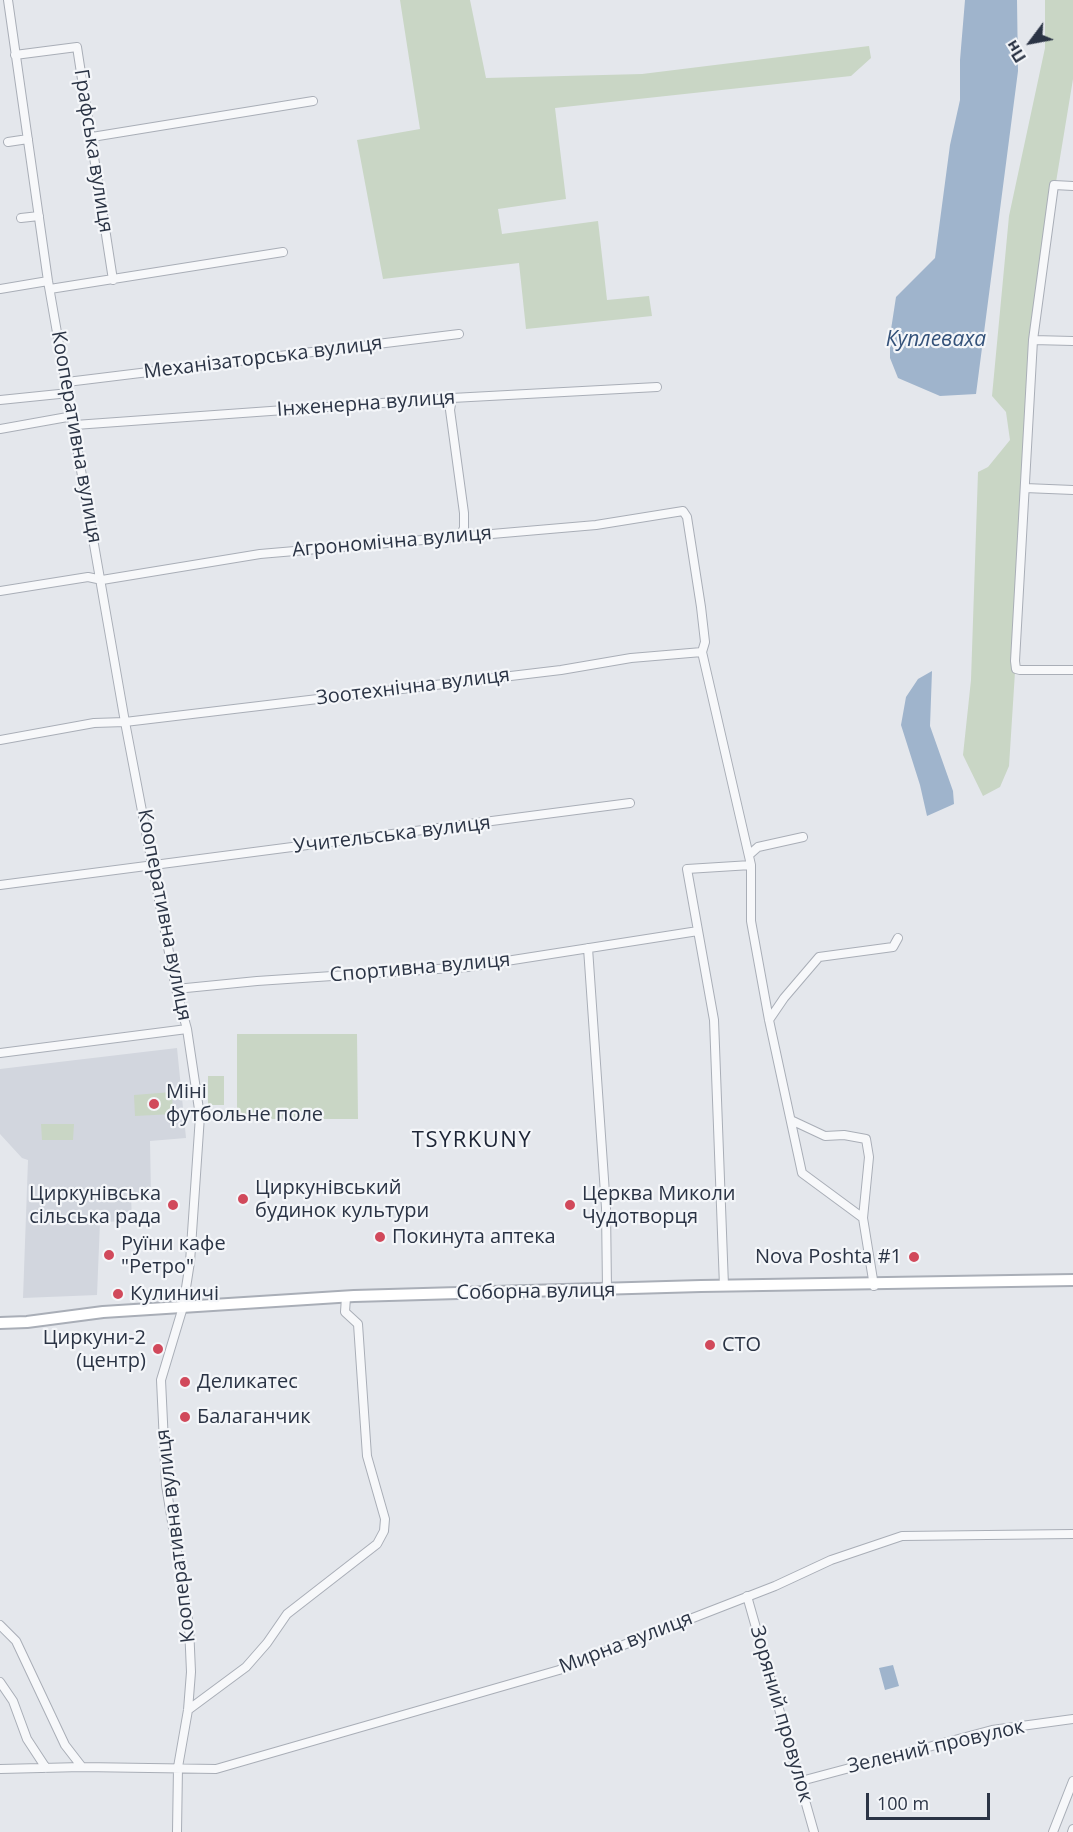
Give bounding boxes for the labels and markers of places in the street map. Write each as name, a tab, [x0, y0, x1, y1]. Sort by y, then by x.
place label: Міні футбольне поле	[166, 1080, 323, 1127]
marker: Міні футбольне поле	[147, 1097, 161, 1111]
place label: Циркунівський будинок культури	[255, 1176, 429, 1223]
place label: Циркунівська сільська рада	[29, 1182, 161, 1229]
place label: Церква Миколи Чудотворця	[582, 1182, 736, 1229]
marker: Циркунівський будинок культури	[236, 1192, 250, 1206]
marker: Циркунівська сільська рада	[166, 1198, 180, 1212]
marker: Церква Миколи Чудотворця	[563, 1198, 577, 1212]
place label: Покинута аптека	[392, 1225, 556, 1249]
marker: Покинута аптека	[373, 1230, 387, 1244]
place label: Руїни кафе "Ретро"	[121, 1232, 226, 1279]
place label: Nova Poshta #1	[755, 1245, 902, 1269]
marker: Руїни кафе "Ретро"	[102, 1248, 116, 1262]
marker: Nova Poshta #1	[907, 1250, 921, 1264]
place label: Кулиничі	[130, 1282, 219, 1306]
marker: Кулиничі	[111, 1287, 125, 1301]
place label: Циркуни-2 (центр)	[43, 1326, 146, 1373]
place label: СТО	[722, 1333, 761, 1357]
marker: СТО	[703, 1338, 717, 1352]
marker: Циркуни-2 (центр)	[151, 1342, 165, 1356]
place label: Деликатес	[197, 1370, 298, 1394]
marker: Деликатес	[178, 1375, 192, 1389]
place label: Балаганчик	[197, 1405, 310, 1429]
marker: Балаганчик	[178, 1410, 192, 1424]

